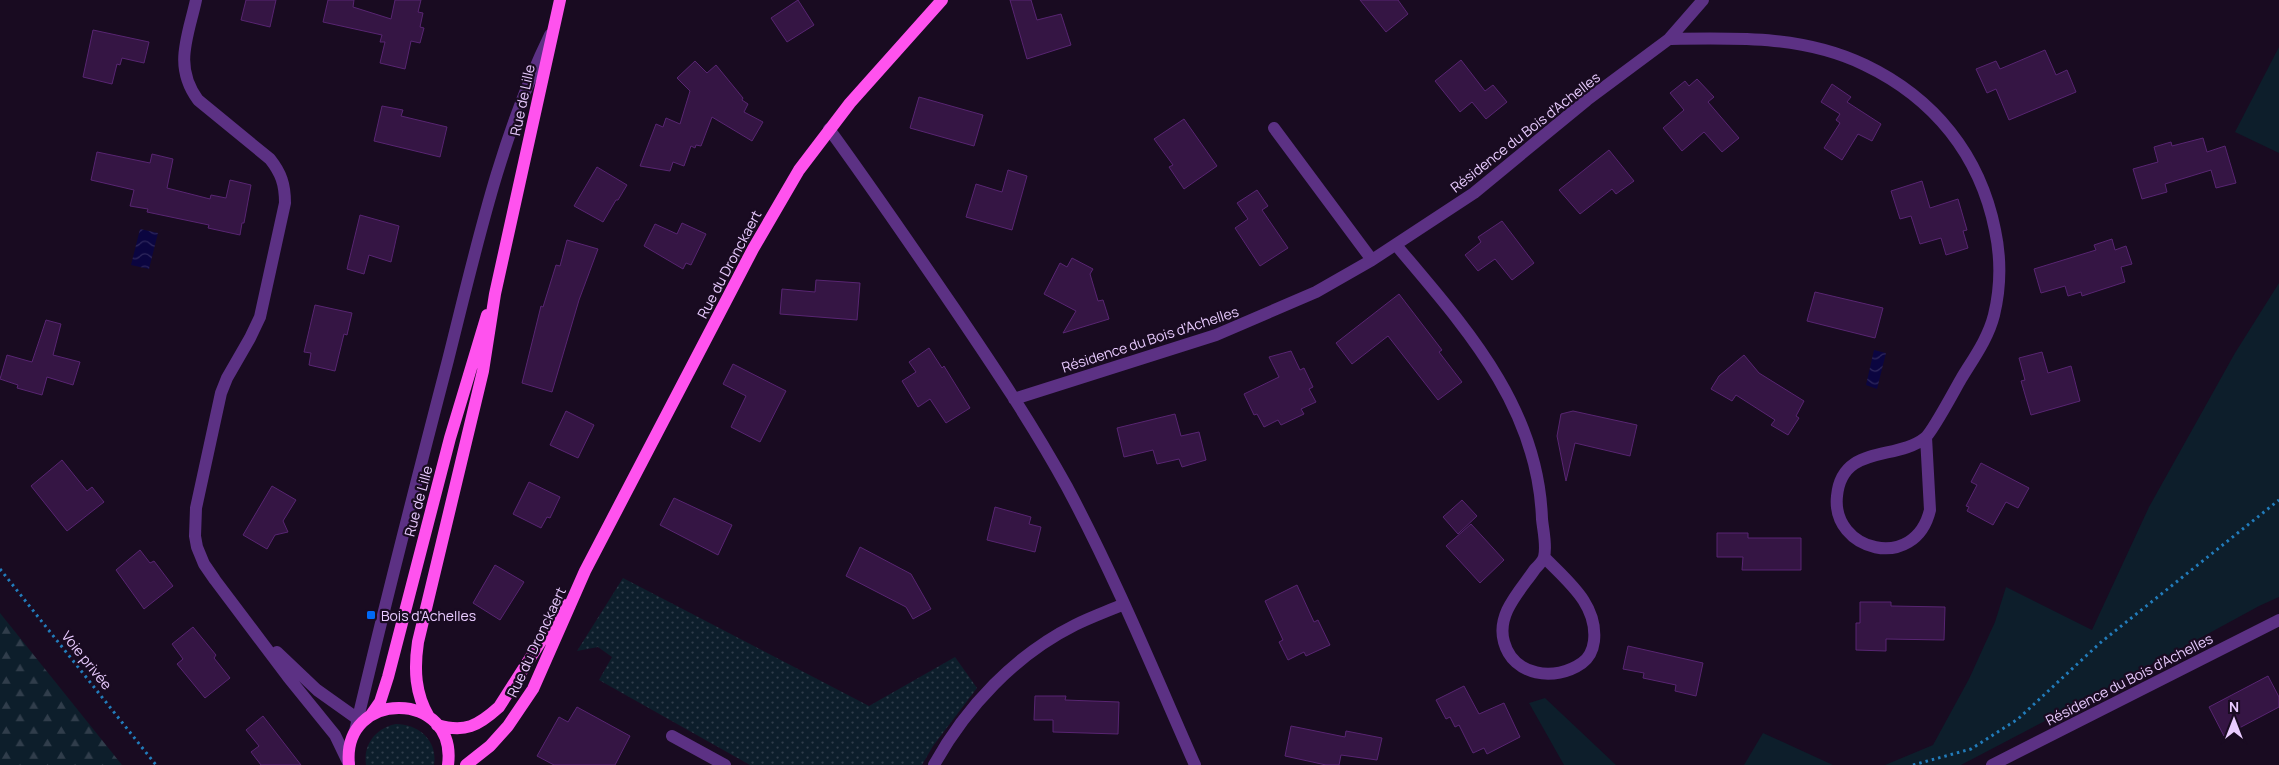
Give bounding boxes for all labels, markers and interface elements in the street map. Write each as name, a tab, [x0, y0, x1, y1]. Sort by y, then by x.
street label: Rue de Lille	[505, 63, 539, 137]
street label: Résidence du Bois d'Achelles	[1446, 68, 1604, 196]
street label: Rue du Dronckaert	[693, 206, 766, 321]
street label: Résidence du Bois d'Achelles	[1059, 301, 1241, 377]
street label: Rue de Lille	[399, 464, 437, 538]
street label: Rue du Dronckaert	[502, 583, 570, 700]
place label: Bois d'Achelles	[381, 606, 476, 625]
marker: Bois d'Achelles	[365, 609, 377, 621]
street label: Voie privée	[58, 627, 116, 693]
street label: Résidence du Bois d'Achelles	[2042, 628, 2216, 730]
north arrow	[2209, 695, 2259, 745]
text: N	[2229, 697, 2239, 716]

